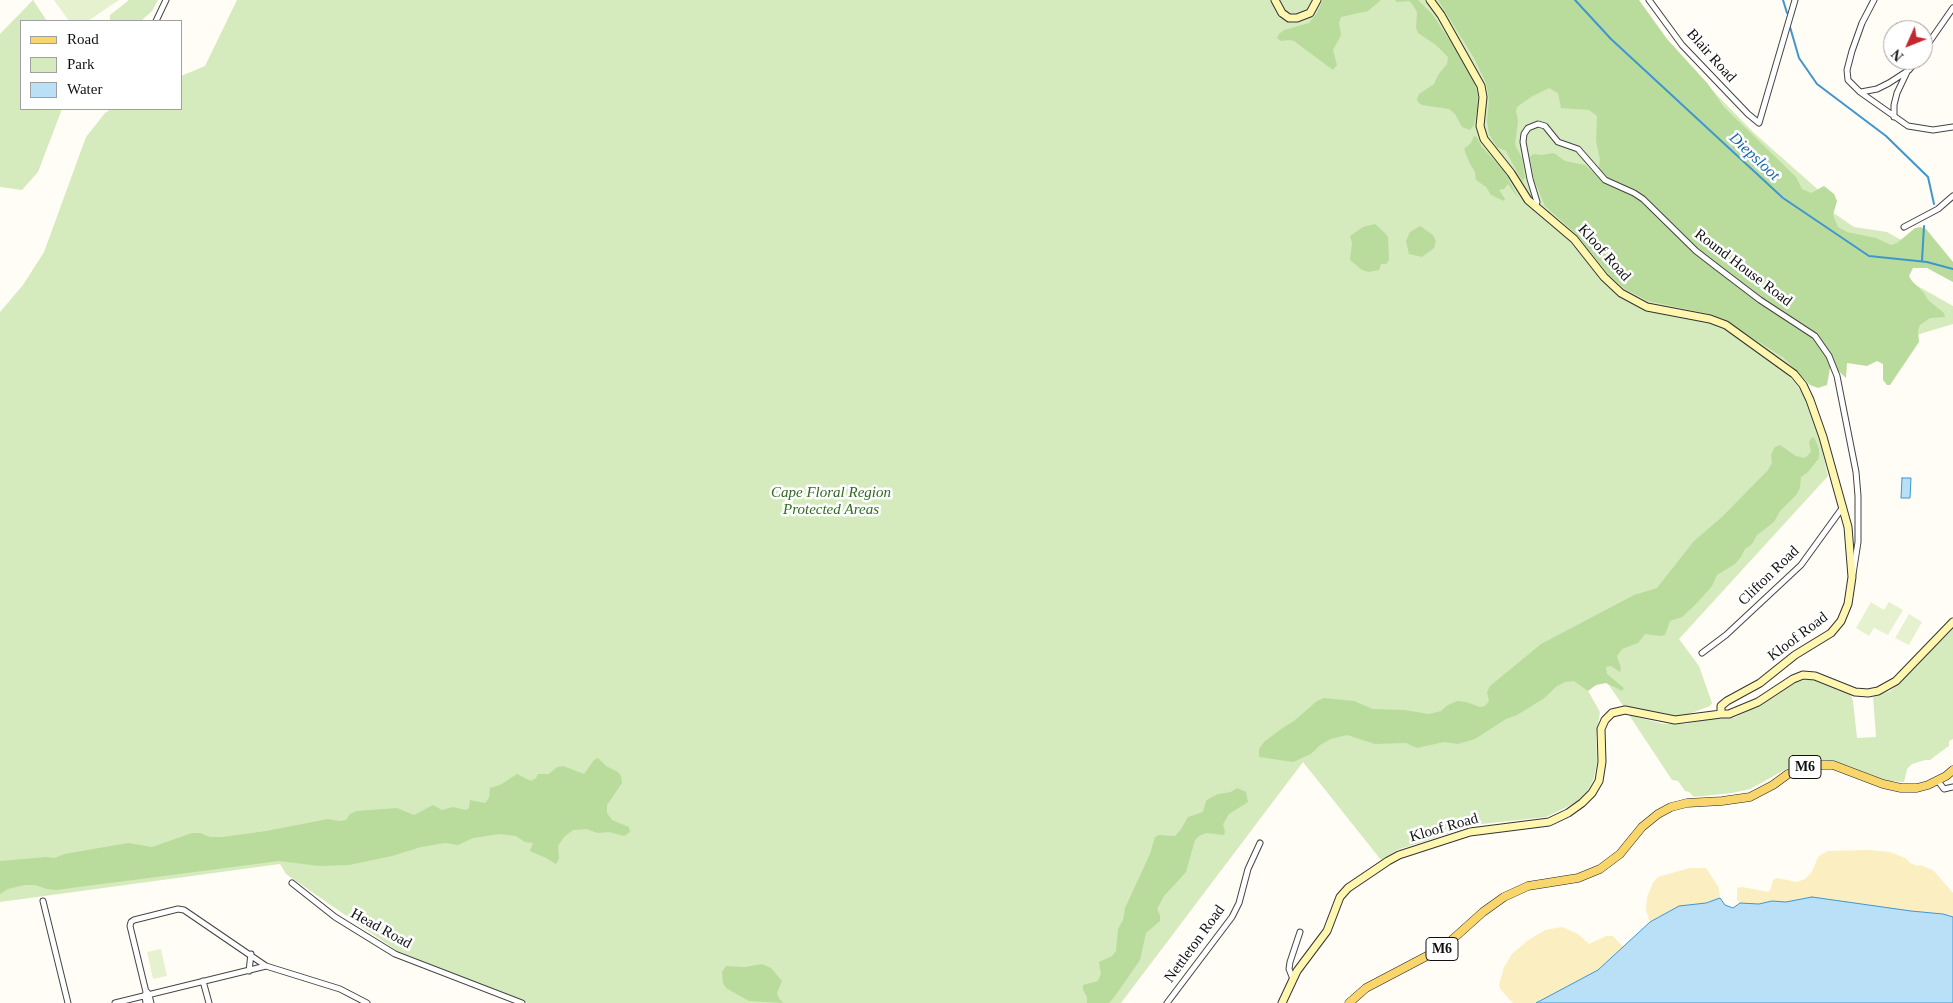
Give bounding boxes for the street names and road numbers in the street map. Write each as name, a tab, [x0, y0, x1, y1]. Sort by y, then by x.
street label: Blair Road	[1682, 26, 1740, 86]
street label: Kloof Road	[1574, 221, 1634, 285]
street label: Round House Road	[1691, 225, 1795, 311]
street label: Clifton Road	[1735, 542, 1803, 610]
street label: Kloof Road	[1764, 609, 1832, 665]
road number: M6	[1789, 756, 1821, 779]
street label: Kloof Road	[1408, 810, 1480, 846]
street label: Nettleton Road	[1161, 902, 1229, 986]
street label: Head Road	[347, 905, 415, 953]
road number: M6	[1426, 938, 1458, 961]

